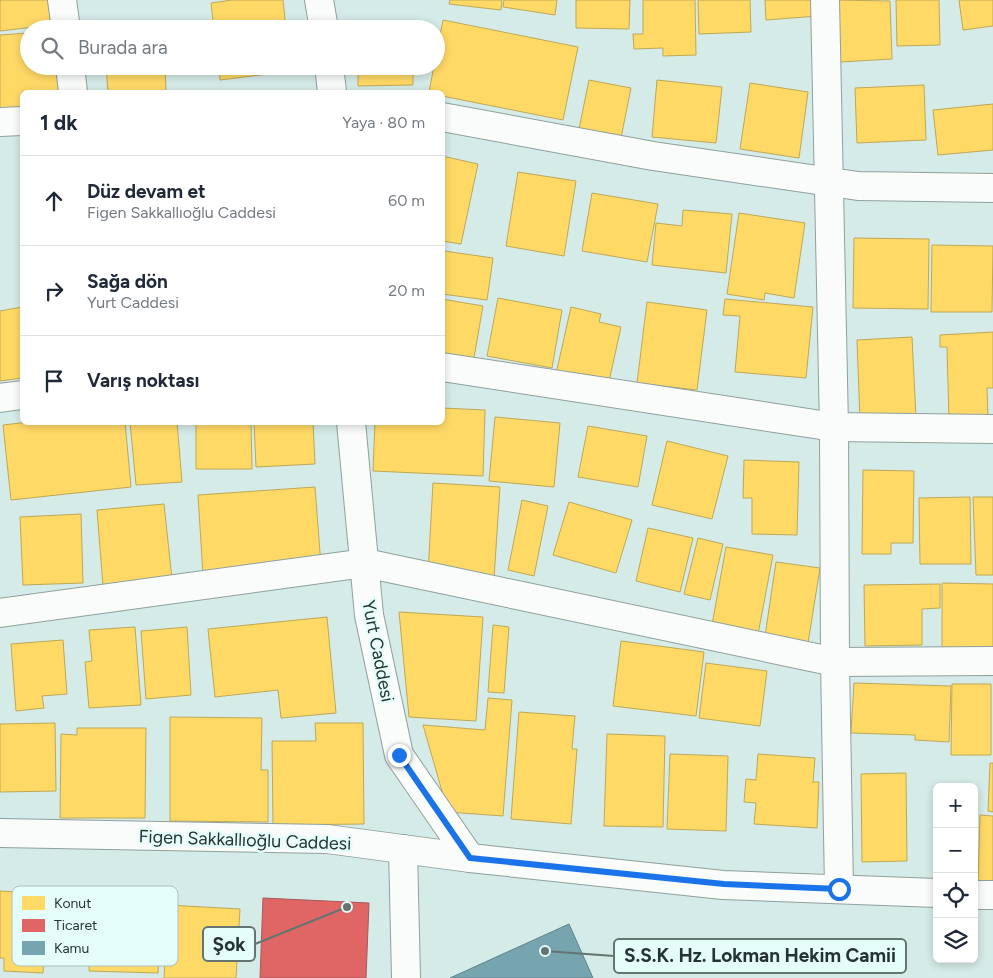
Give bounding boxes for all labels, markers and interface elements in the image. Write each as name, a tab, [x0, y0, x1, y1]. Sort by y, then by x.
search box	[20, 20, 445, 75]
icon: search	[38, 34, 66, 62]
text: Burada ara	[78, 36, 168, 59]
text: 1 dk	[40, 110, 78, 135]
text: Yaya · 80 m	[342, 113, 425, 132]
text: Düz devam et	[87, 180, 206, 203]
icon: ahead	[40, 187, 68, 215]
text: 60 m	[388, 191, 425, 210]
text: Figen Sakkallıoğlu Caddesi	[87, 203, 276, 222]
text: Sağa dön	[87, 270, 168, 293]
icon: right	[40, 277, 68, 305]
text: 20 m	[388, 281, 425, 300]
text: Yurt Caddesi	[87, 293, 179, 312]
icon: arrive	[40, 367, 68, 395]
text: Varış noktası	[87, 369, 199, 392]
street label: Yurt Caddesi	[357, 598, 399, 704]
route end	[388, 744, 411, 767]
map controls	[933, 783, 978, 963]
button: +	[933, 783, 978, 828]
street label: Figen Sakkallıoğlu Caddesi	[138, 825, 352, 855]
button: −	[933, 828, 978, 873]
button: locate	[933, 873, 978, 918]
route start	[828, 878, 851, 901]
legend	[12, 886, 178, 966]
text: Konut	[54, 895, 91, 912]
text: Ticaret	[54, 917, 97, 934]
button: layers	[933, 918, 978, 963]
callout: Şok	[203, 927, 255, 961]
text: Şok	[213, 933, 246, 956]
callout: S.S.K. Hz. Lokman Hekim Camii	[614, 939, 906, 973]
text: Kamu	[54, 940, 89, 957]
text: S.S.K. Hz. Lokman Hekim Camii	[624, 944, 896, 967]

